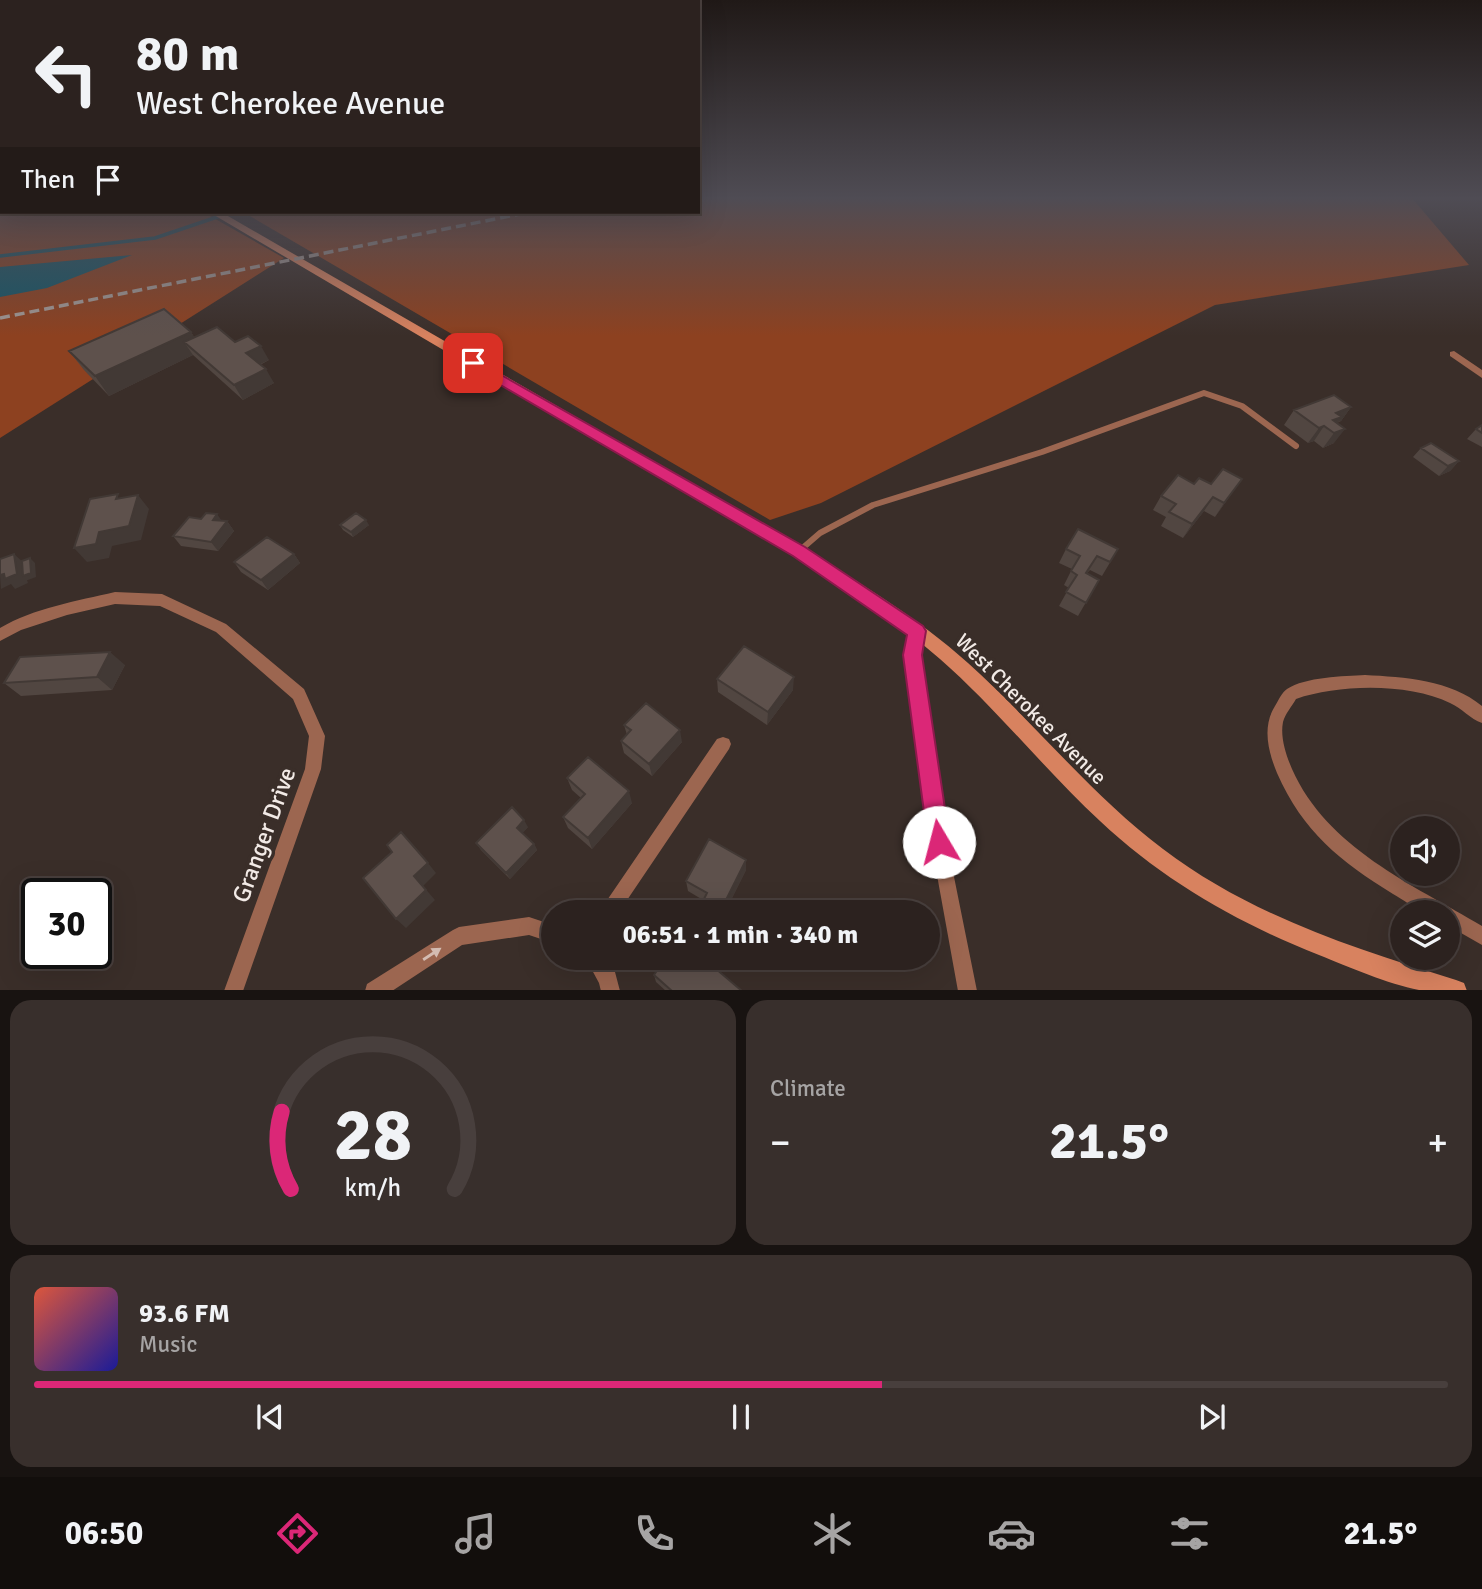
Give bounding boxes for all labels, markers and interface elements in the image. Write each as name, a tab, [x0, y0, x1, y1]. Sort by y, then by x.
text: 80 m	[136, 24, 239, 84]
icon: left	[21, 28, 112, 119]
text: West Cherokee Avenue	[136, 84, 445, 123]
icon: arrive	[89, 161, 127, 199]
text: Then	[21, 164, 75, 196]
pin	[443, 333, 503, 393]
icon: arrive	[454, 344, 492, 382]
street label: West Cherokee Avenue	[950, 628, 1112, 790]
street label: Granger Drive	[226, 763, 302, 907]
position arrow	[902, 805, 976, 879]
map controls	[1390, 816, 1460, 970]
button: sound	[1390, 816, 1460, 886]
speed limit sign: 30	[21, 878, 112, 969]
button: layers	[1390, 900, 1460, 970]
text: 06:51 · 1 min · 340 m	[623, 919, 858, 951]
one-way arrow	[422, 947, 442, 960]
text: Climate	[770, 1074, 846, 1103]
text: 28	[334, 1091, 412, 1180]
text: 21.5°	[1049, 1109, 1169, 1173]
text: −	[770, 1119, 791, 1166]
text: +	[1427, 1119, 1448, 1166]
text: km/h	[345, 1171, 401, 1202]
text: 93.6 FM	[139, 1298, 230, 1330]
text: Music	[139, 1330, 197, 1359]
icon: previous	[251, 1398, 289, 1436]
icon: pause	[722, 1398, 760, 1436]
icon: next	[1193, 1398, 1231, 1436]
icon: directions	[273, 1509, 322, 1558]
icon: music	[451, 1509, 500, 1558]
icon: phone	[630, 1509, 679, 1558]
icon: climate	[808, 1509, 857, 1558]
icon: car	[987, 1509, 1036, 1558]
icon: filters	[1165, 1509, 1214, 1558]
text: 06:50	[65, 1514, 143, 1553]
text: 21.5°	[1343, 1514, 1417, 1553]

